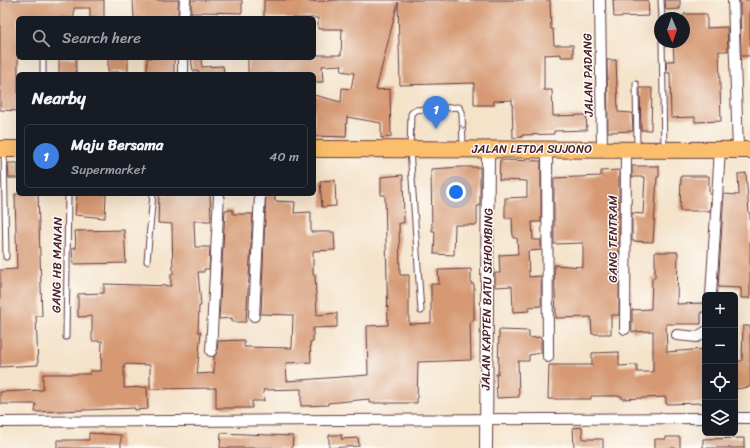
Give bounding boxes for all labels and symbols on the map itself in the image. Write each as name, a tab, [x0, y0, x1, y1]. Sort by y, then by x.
north arrow	[654, 12, 690, 48]
street label: JALAN PADANG	[576, 33, 600, 118]
pin: 1	[423, 96, 449, 129]
one-way arrow	[459, 123, 467, 129]
street label: JALAN LETDA SUJONO	[471, 138, 592, 160]
your location	[446, 182, 466, 202]
street label: GANG TENTRAM	[602, 195, 624, 283]
street label: JALAN KAPTEN BATU SIHOMBING	[474, 208, 500, 391]
street label: GANG HB MANAN	[45, 216, 69, 313]

